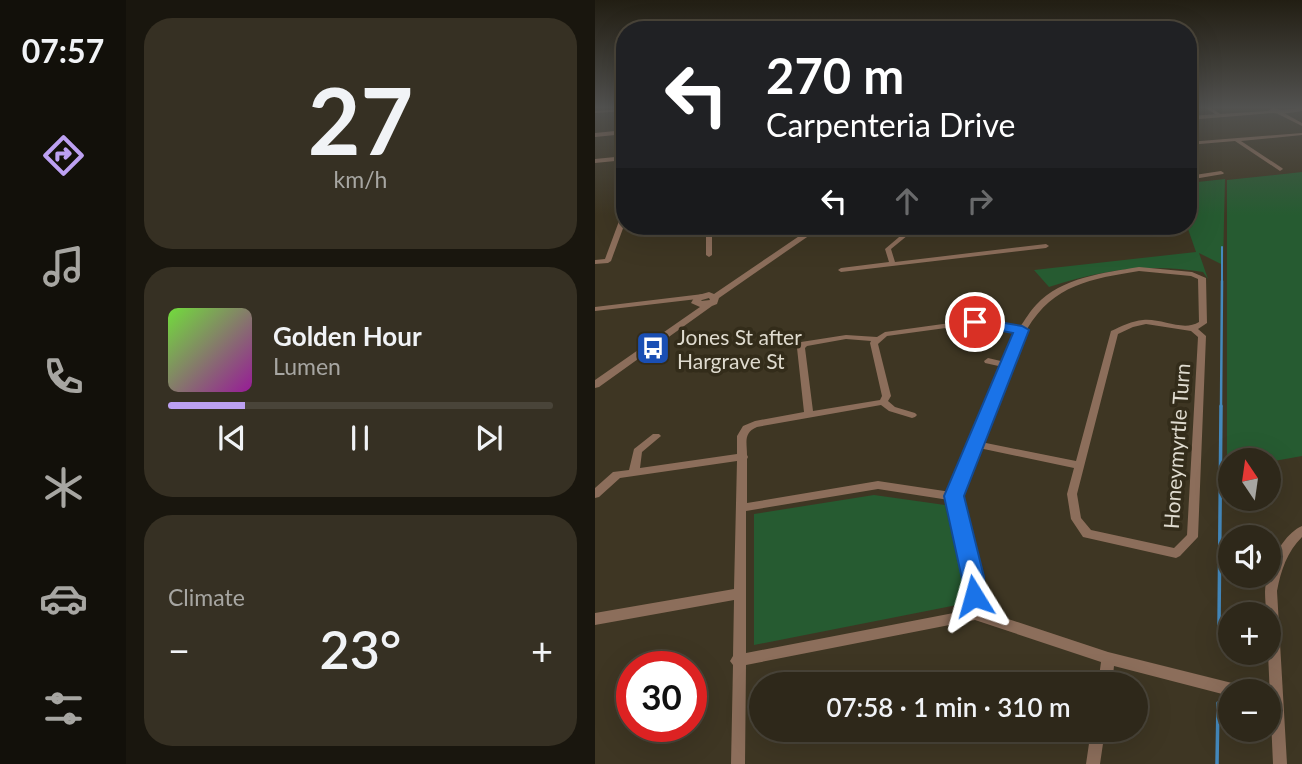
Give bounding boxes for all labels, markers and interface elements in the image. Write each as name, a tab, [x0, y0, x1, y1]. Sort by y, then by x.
text: 07:57	[22, 31, 104, 70]
text: 270 m	[766, 46, 904, 104]
icon: left	[651, 49, 742, 140]
text: 27	[308, 65, 413, 174]
text: Carpenteria Drive	[766, 105, 1015, 144]
icon: directions	[39, 131, 88, 180]
text: km/h	[334, 165, 387, 193]
icon: left	[815, 182, 853, 220]
icon: ahead	[888, 182, 926, 220]
icon: right	[961, 182, 999, 220]
icon: music	[39, 242, 88, 291]
pin	[945, 292, 1005, 352]
icon: arrive	[956, 303, 994, 341]
text: Golden Hour	[273, 320, 422, 352]
place label: Jones St after Hargrave St	[677, 324, 802, 373]
bus stop icon: Jones St after Hargrave St	[634, 329, 672, 367]
icon: phone	[39, 352, 88, 401]
text: Lumen	[273, 352, 341, 380]
street label: Honeymyrtle Turn	[1158, 362, 1194, 530]
icon: previous	[213, 419, 251, 457]
icon: pause	[341, 419, 379, 457]
icon: next	[470, 419, 508, 457]
north arrow	[1218, 448, 1281, 511]
map controls	[1218, 448, 1281, 742]
icon: climate	[39, 463, 88, 512]
button: sound	[1218, 525, 1281, 588]
position arrow	[937, 559, 1011, 633]
icon: car	[39, 574, 88, 623]
text: Climate	[168, 583, 245, 611]
button: +	[1218, 602, 1281, 665]
text: 23°	[320, 618, 401, 680]
text: −	[168, 627, 190, 673]
text: +	[531, 627, 553, 673]
speed limit sign: 30	[616, 651, 707, 742]
button: −	[1218, 679, 1281, 742]
icon: filters	[39, 684, 88, 733]
text: 07:58 · 1 min · 310 m	[826, 691, 1071, 723]

